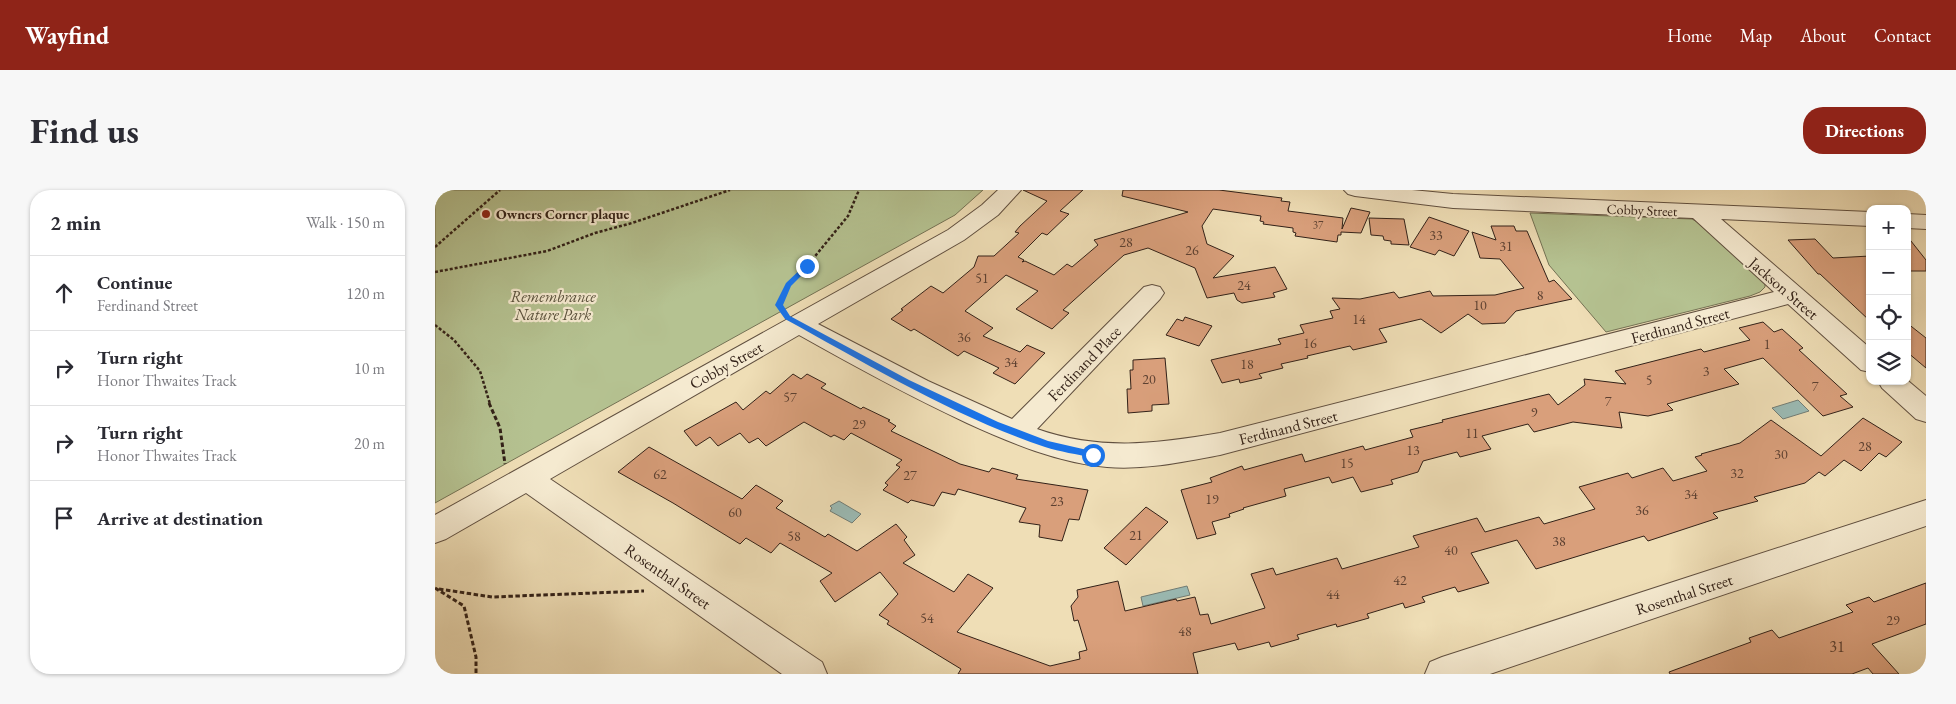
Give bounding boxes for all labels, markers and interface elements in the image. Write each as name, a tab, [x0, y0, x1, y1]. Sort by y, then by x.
text: Wayfind	[25, 20, 109, 51]
text: Home	[1667, 24, 1712, 47]
text: Map	[1740, 24, 1772, 47]
text: About	[1800, 24, 1846, 47]
text: Contact	[1874, 24, 1931, 47]
button: Directions	[1803, 107, 1926, 154]
text: Find us	[30, 108, 139, 153]
street label: Cobby Street	[1606, 200, 1678, 220]
place label: Owners Corner plaque	[496, 205, 630, 223]
map controls	[1866, 205, 1911, 385]
button: +	[1866, 205, 1911, 250]
marker: Owners Corner plaque	[480, 208, 492, 220]
text: 2 min	[50, 209, 101, 236]
text: Walk · 150 m	[306, 212, 385, 233]
house number: 37	[1313, 218, 1324, 232]
house number: 33	[1429, 226, 1443, 244]
house number: 28	[1119, 233, 1133, 251]
house number: 31	[1499, 237, 1513, 255]
house number: 26	[1185, 241, 1199, 259]
button: −	[1866, 250, 1911, 295]
street label: Jackson Street	[1743, 251, 1823, 324]
route end	[796, 255, 819, 278]
house number: 51	[975, 269, 989, 287]
text: Continue	[97, 270, 172, 295]
house number: 24	[1237, 276, 1251, 294]
icon: ahead	[50, 279, 78, 307]
text: 120 m	[346, 283, 385, 304]
park label: Remembrance Nature Park	[510, 286, 596, 325]
house number: 8	[1537, 286, 1544, 304]
text: Ferdinand Street	[97, 295, 198, 316]
button: locate	[1866, 295, 1911, 340]
house number: 10	[1473, 296, 1487, 314]
street label: Ferdinand Street	[1629, 302, 1732, 349]
house number: 14	[1352, 310, 1366, 328]
street label: Ferdinand Place	[1043, 321, 1126, 406]
house number: 36	[957, 328, 971, 346]
house number: 16	[1303, 334, 1317, 352]
house number: 1	[1764, 335, 1770, 353]
street label: Cobby Street	[686, 337, 767, 394]
button: layers	[1866, 340, 1911, 385]
text: Turn right	[97, 345, 183, 370]
house number: 34	[1004, 353, 1018, 371]
icon: right	[50, 354, 78, 382]
house number: 18	[1240, 355, 1254, 373]
text: 10 m	[354, 358, 385, 379]
house number: 3	[1703, 362, 1710, 380]
text: Honor Thwaites Track	[97, 370, 237, 391]
house number: 20	[1142, 370, 1156, 388]
house number: 5	[1646, 371, 1652, 389]
house number: 7	[1812, 377, 1819, 395]
house number: 57	[783, 388, 797, 406]
house number: 7	[1605, 392, 1612, 410]
house number: 9	[1531, 403, 1538, 421]
street label: Ferdinand Street	[1237, 405, 1340, 450]
house number: 29	[852, 415, 866, 433]
text: Turn right	[97, 420, 183, 445]
house number: 11	[1465, 424, 1479, 442]
icon: right	[50, 429, 78, 457]
text: 20 m	[354, 433, 385, 454]
house number: 28	[1858, 437, 1872, 455]
house number: 13	[1406, 441, 1420, 459]
route start	[1082, 444, 1105, 467]
text: Honor Thwaites Track	[97, 445, 237, 466]
house number: 30	[1774, 445, 1788, 463]
house number: 15	[1340, 454, 1354, 472]
house number: 32	[1730, 464, 1744, 482]
house number: 62	[653, 465, 667, 483]
house number: 27	[903, 466, 917, 484]
house number: 34	[1684, 485, 1698, 503]
house number: 19	[1205, 490, 1219, 508]
house number: 23	[1050, 492, 1064, 510]
house number: 36	[1635, 501, 1649, 519]
house number: 60	[728, 503, 742, 521]
icon: arrive	[50, 504, 78, 532]
text: Arrive at destination	[97, 506, 263, 531]
house number: 21	[1129, 526, 1143, 544]
house number: 58	[787, 527, 801, 545]
house number: 38	[1552, 532, 1566, 550]
street label: Rosenthal Street	[620, 539, 715, 614]
house number: 40	[1444, 541, 1458, 559]
street label: Rosenthal Street	[1633, 569, 1735, 620]
house number: 42	[1393, 571, 1407, 589]
house number: 44	[1326, 585, 1340, 603]
house number: 54	[920, 609, 934, 627]
house number: 29	[1886, 611, 1900, 629]
house number: 48	[1178, 622, 1192, 640]
house number: 31	[1829, 636, 1845, 657]

